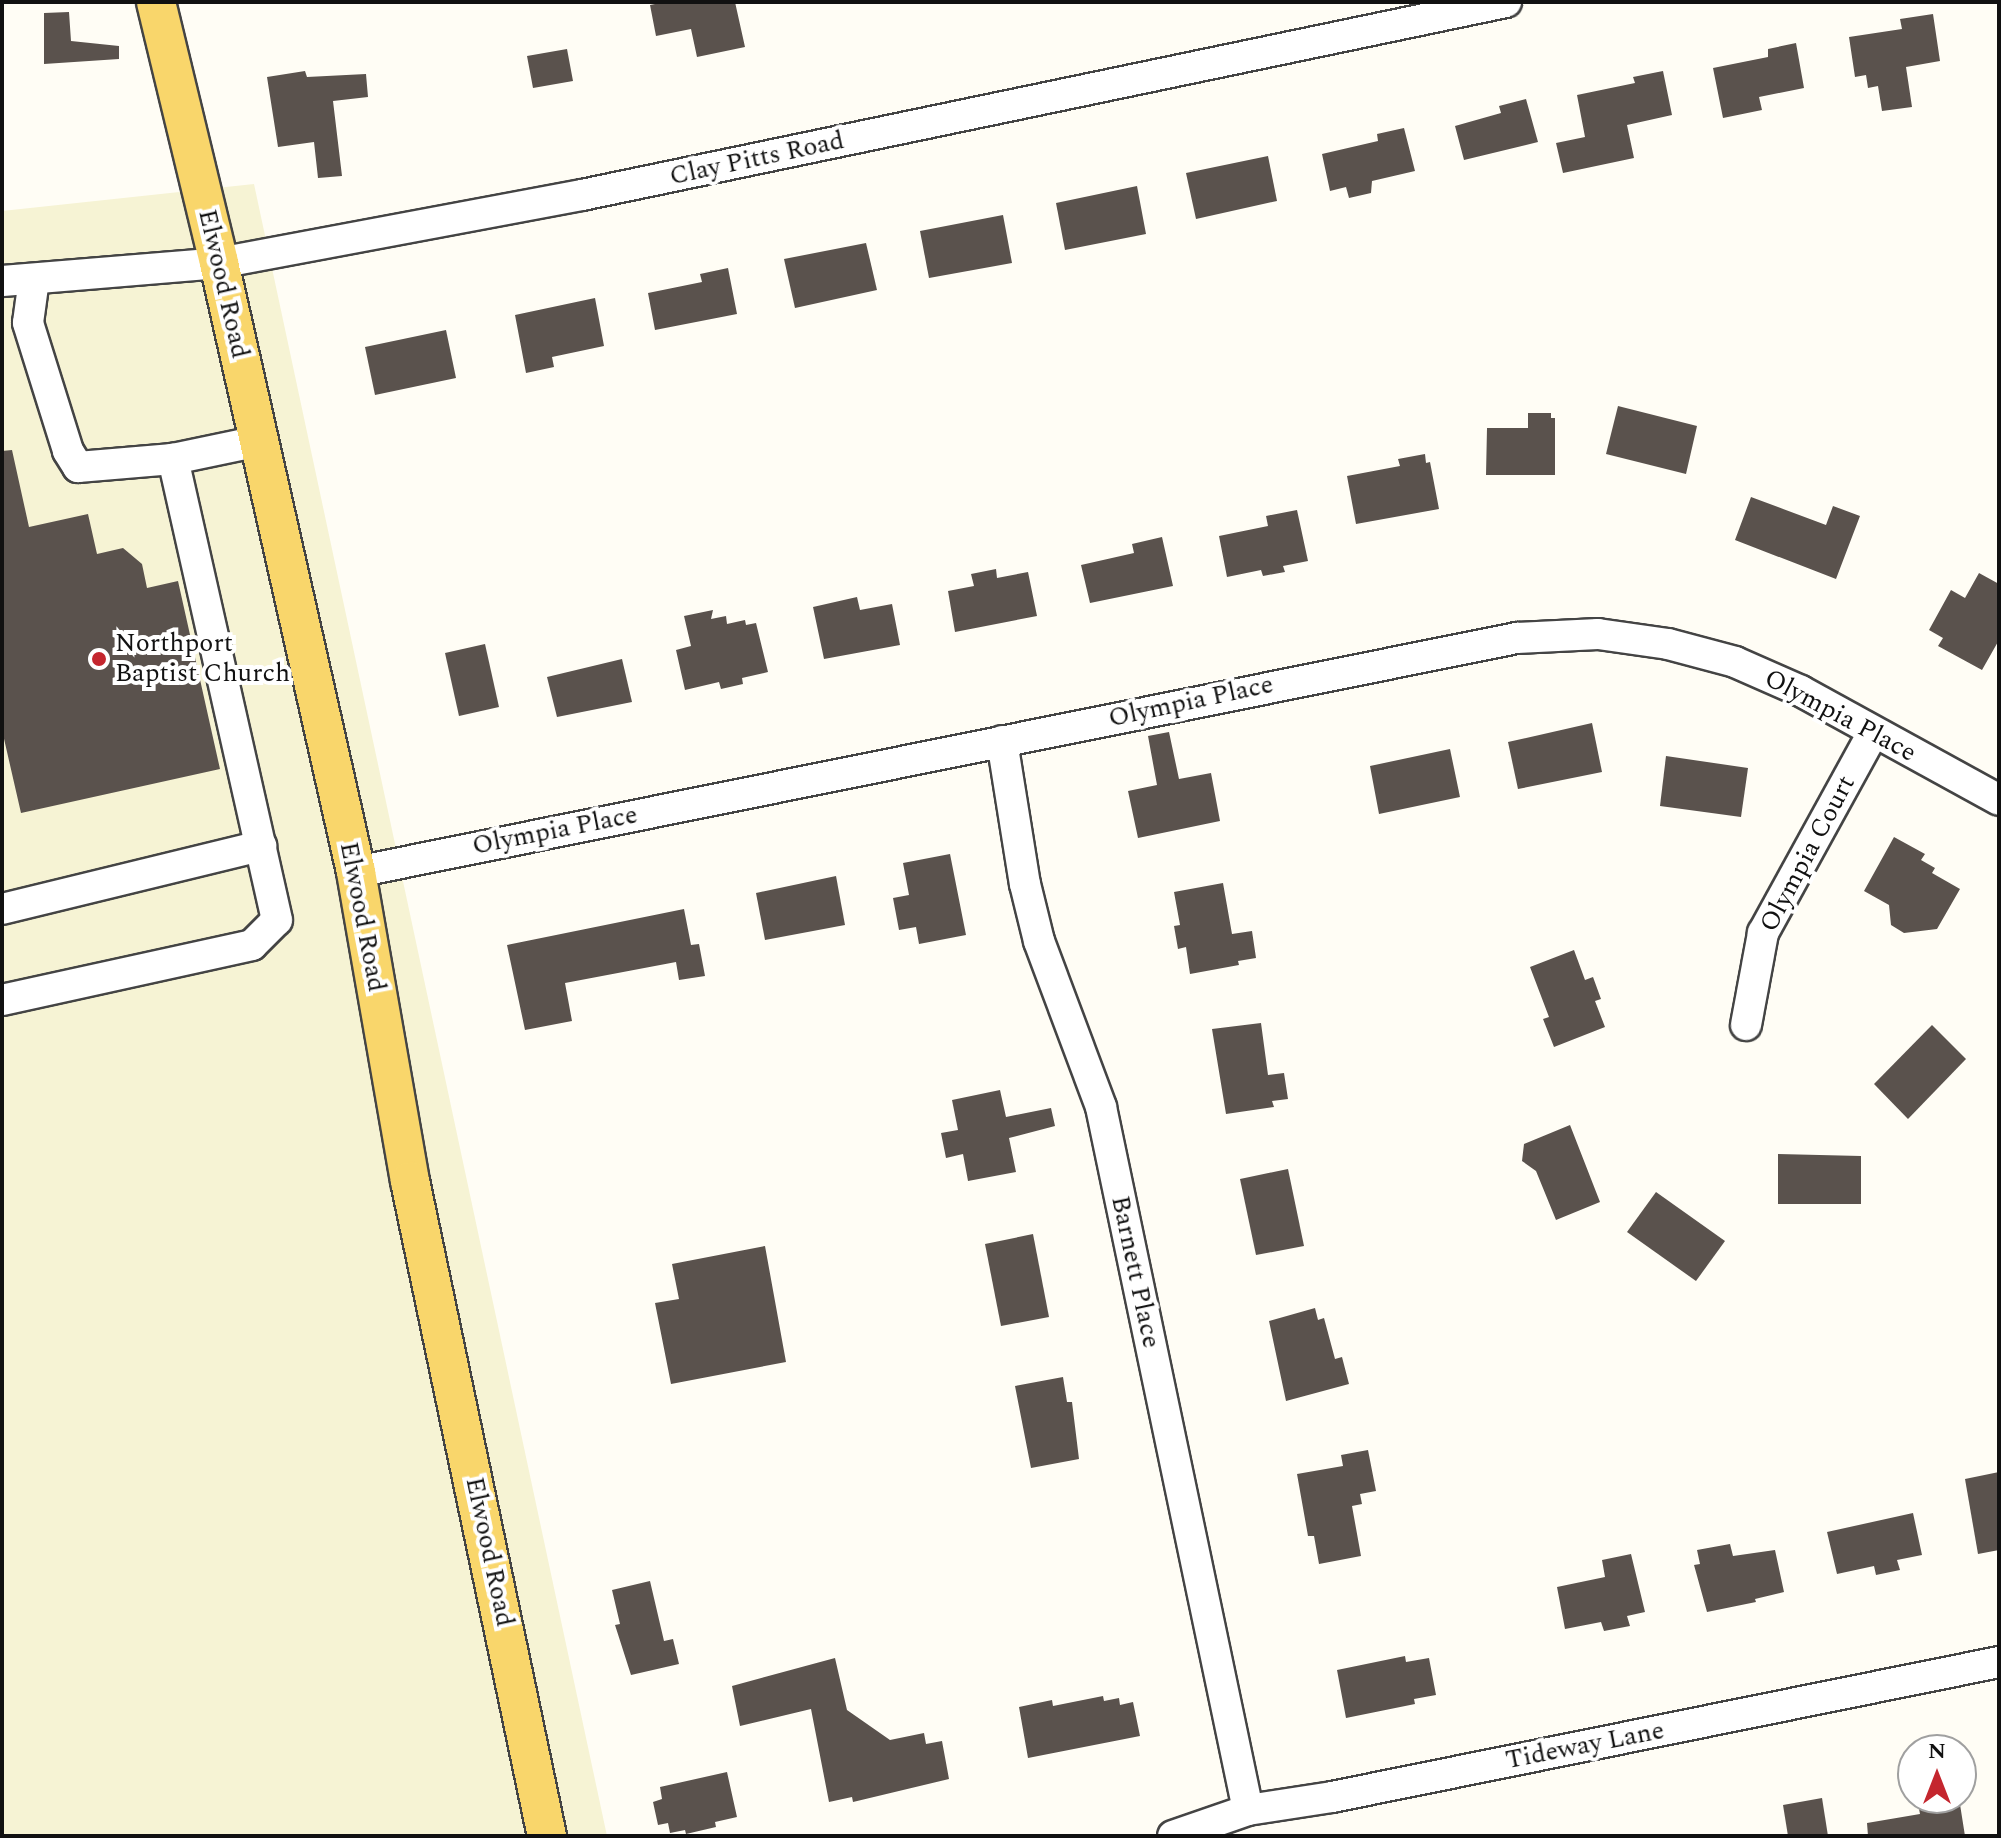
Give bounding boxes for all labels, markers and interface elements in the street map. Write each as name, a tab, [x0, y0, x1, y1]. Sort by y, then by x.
street label: Clay Pitts Road	[667, 125, 847, 193]
street label: Elwood Road	[191, 206, 255, 362]
place label: Northport Baptist Church	[115, 628, 290, 690]
marker: Northport Baptist Church	[90, 650, 108, 668]
street label: Olympia Place	[1759, 663, 1921, 769]
street label: Olympia Place	[1106, 669, 1276, 735]
street label: Olympia Court	[1754, 770, 1862, 938]
street label: Olympia Place	[470, 800, 640, 862]
street label: Elwood Road	[332, 839, 392, 995]
street label: Barnett Place	[1104, 1193, 1166, 1351]
street label: Elwood Road	[458, 1474, 520, 1630]
street label: Tideway Lane	[1503, 1715, 1667, 1777]
north arrow	[1897, 1734, 1977, 1814]
text: N	[1928, 1735, 1946, 1768]

